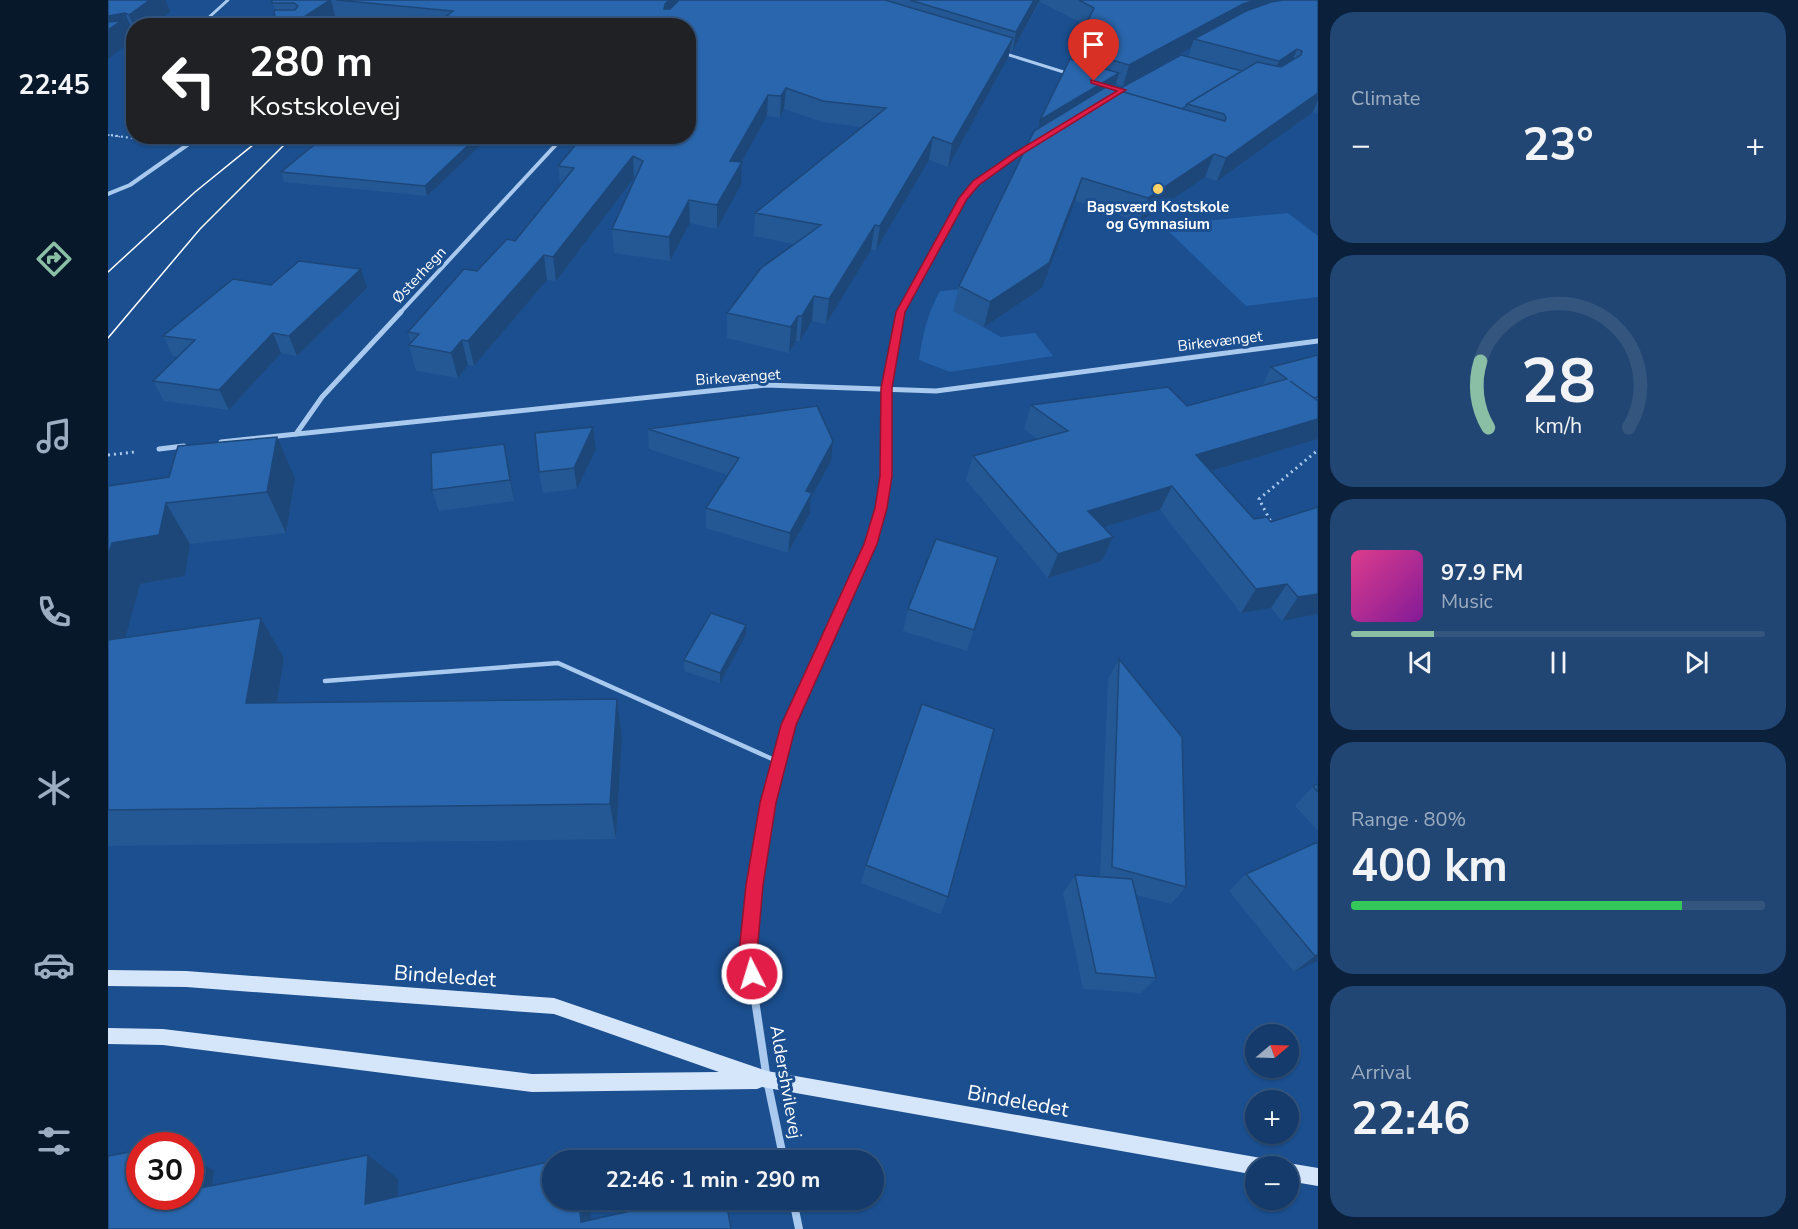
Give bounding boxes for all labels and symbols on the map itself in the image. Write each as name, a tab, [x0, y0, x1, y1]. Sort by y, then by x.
pin	[1068, 19, 1119, 81]
marker: Bagsværd Kostskole og Gymnasium	[1151, 182, 1165, 196]
place label: Bagsværd Kostskole og Gymnasium	[1087, 197, 1229, 234]
street label: Østerhegn	[387, 242, 451, 308]
street label: Birkevænget	[1176, 326, 1264, 356]
street label: Birkevænget	[695, 364, 782, 390]
position arrow	[720, 942, 784, 1006]
street label: Bindeledet	[393, 958, 498, 994]
street label: Aldershvilevej	[764, 1023, 808, 1141]
north arrow	[1245, 1024, 1299, 1078]
street label: Bindeledet	[965, 1078, 1072, 1124]
speed limit sign: 30	[126, 1132, 204, 1210]

